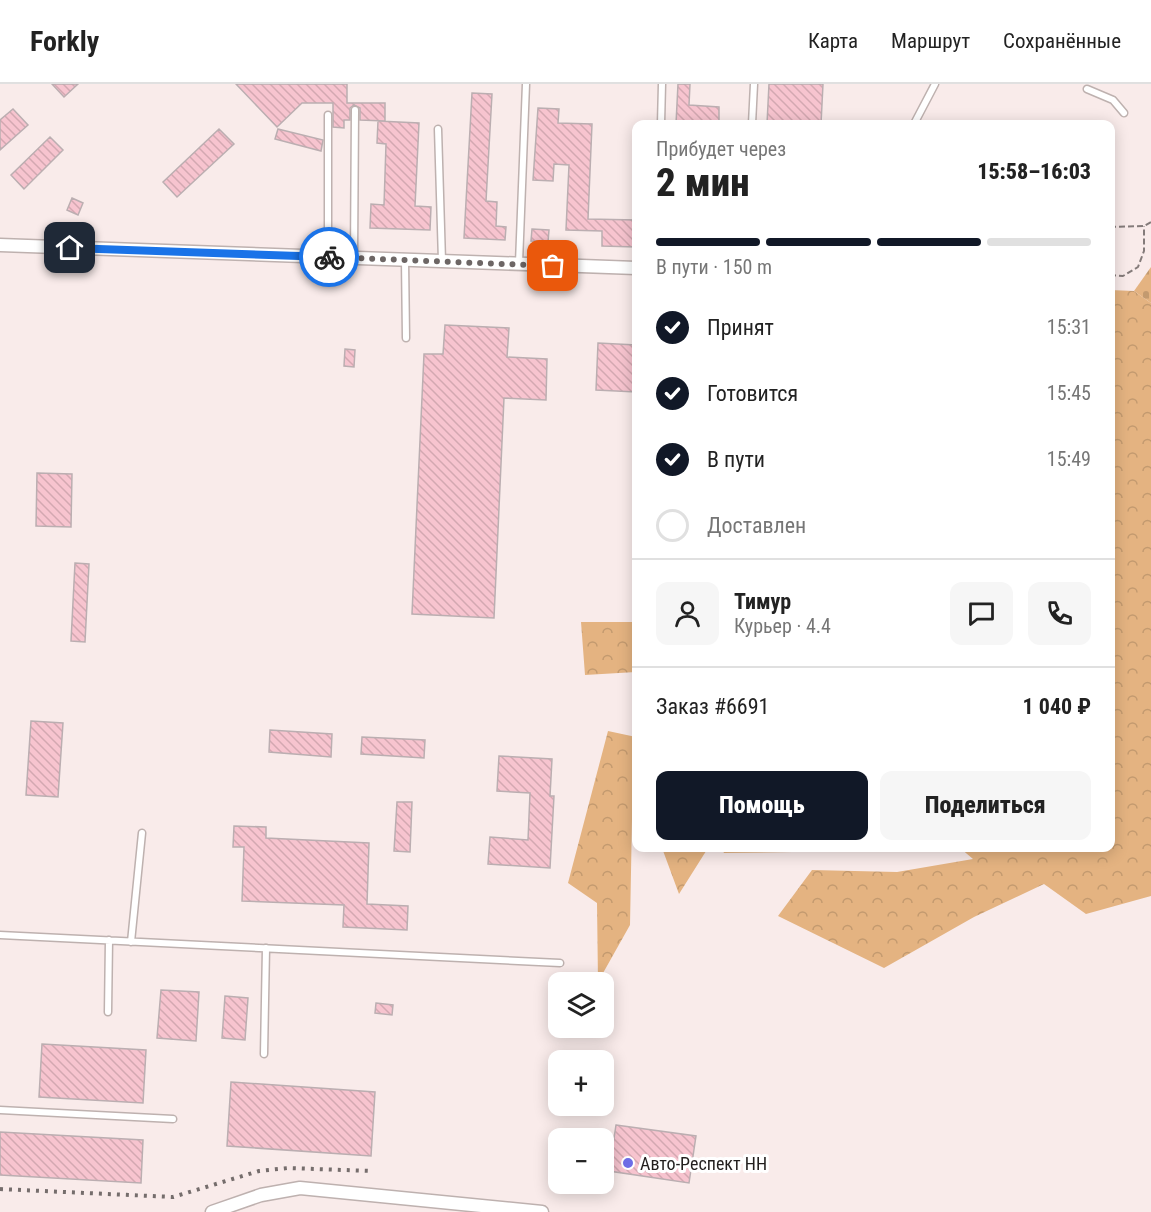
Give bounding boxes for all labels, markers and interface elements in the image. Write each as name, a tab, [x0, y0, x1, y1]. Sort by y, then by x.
text: Forkly	[30, 25, 99, 58]
text: Карта	[808, 29, 858, 53]
text: Маршрут	[891, 29, 970, 53]
text: Сохранённые	[1003, 29, 1121, 53]
text: Прибудет через	[656, 137, 786, 161]
text: 15:58–16:03	[977, 159, 1091, 184]
text: 2 мин	[656, 160, 750, 206]
pin	[44, 222, 95, 273]
courier	[299, 227, 359, 287]
icon: home	[53, 231, 86, 264]
pin	[527, 240, 578, 291]
icon: bike	[313, 241, 346, 274]
icon: bag	[536, 249, 569, 282]
text: В пути · 150 m	[656, 255, 772, 279]
icon: check	[656, 311, 689, 344]
text: Принят	[707, 315, 774, 340]
text: 15:31	[1047, 315, 1091, 339]
icon: check	[656, 377, 689, 410]
text: Готовится	[707, 381, 798, 406]
text: 15:45	[1047, 381, 1091, 405]
icon: check	[656, 443, 689, 476]
text: В пути	[707, 447, 765, 472]
text: 15:49	[1047, 447, 1091, 471]
text: Доставлен	[707, 513, 806, 538]
button: person	[656, 582, 719, 645]
button: chat	[950, 582, 1013, 645]
button: phone	[1028, 582, 1091, 645]
text: Тимур	[734, 589, 791, 614]
text: Курьер · 4.4	[734, 614, 831, 638]
text: Заказ #6691	[656, 694, 769, 719]
text: 1 040 ₽	[1023, 694, 1091, 719]
button: Помощь	[656, 771, 868, 840]
button: Поделиться	[880, 771, 1091, 840]
map controls	[548, 972, 614, 1194]
button: layers	[548, 972, 614, 1038]
button: +	[548, 1050, 614, 1116]
button: −	[548, 1128, 614, 1194]
place label: Авто-Респект НН	[640, 1153, 767, 1174]
marker: Авто-Респект НН	[621, 1156, 635, 1170]

